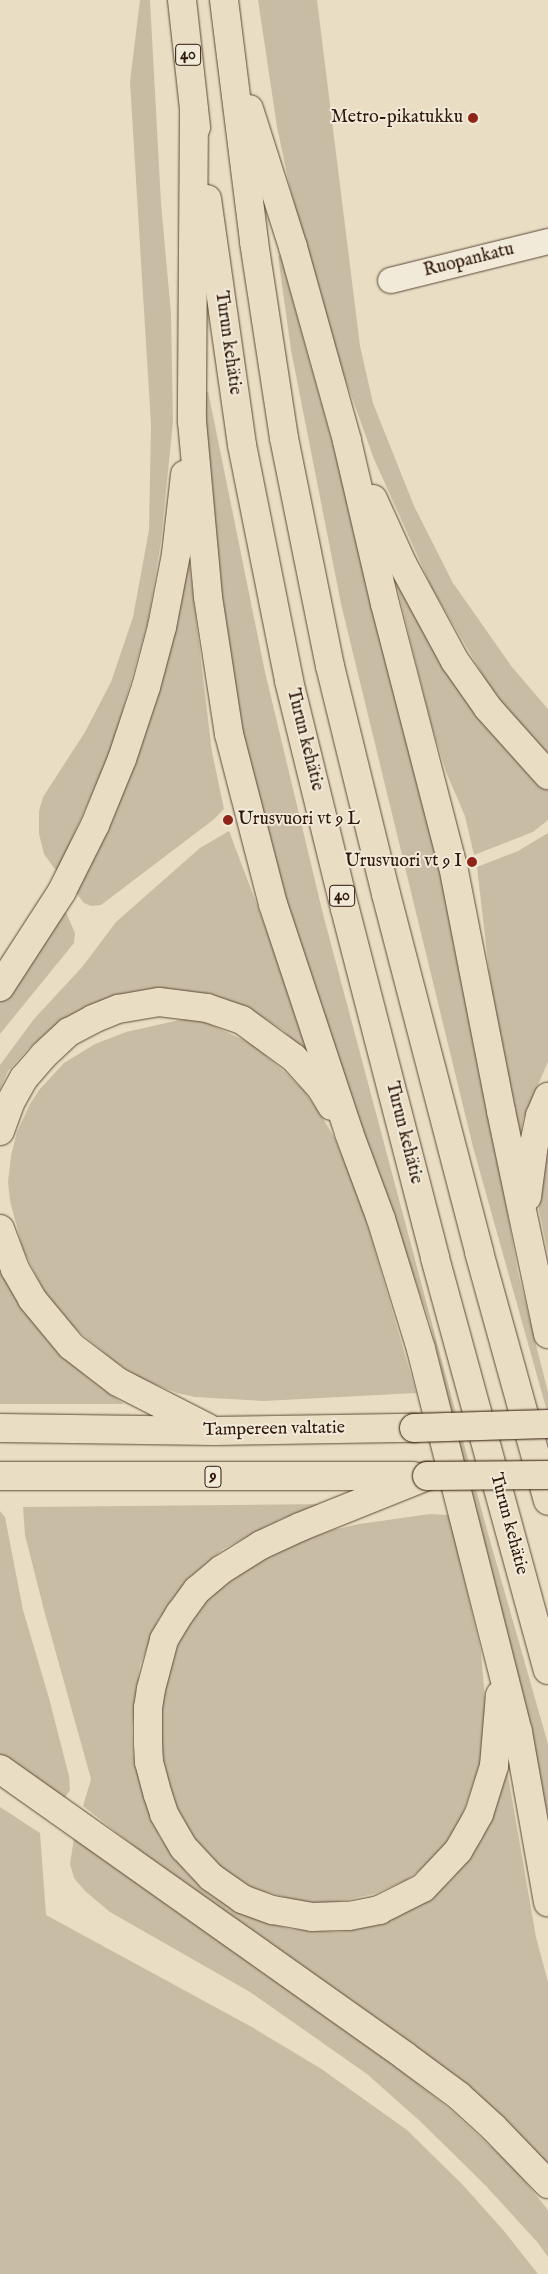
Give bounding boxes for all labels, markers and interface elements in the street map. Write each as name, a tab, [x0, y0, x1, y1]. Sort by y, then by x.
road number: 40	[174, 42, 202, 68]
place label: Metro-pikatukku	[331, 107, 463, 129]
marker: Metro-pikatukku	[467, 112, 479, 124]
street label: Ruopankatu	[421, 239, 517, 283]
street label: Turun kehätie	[209, 290, 245, 396]
street label: Turun kehätie	[281, 687, 327, 793]
place label: Urusvuori vt 9 L	[238, 809, 360, 831]
marker: Urusvuori vt 9 L	[222, 814, 234, 826]
place label: Urusvuori vt 9 I	[345, 851, 462, 873]
marker: Urusvuori vt 9 I	[466, 856, 478, 868]
road number: 40	[328, 882, 356, 909]
street label: Turun kehätie	[380, 1080, 426, 1186]
street label: Tampereen valtatie	[203, 1418, 345, 1442]
road number: 9	[204, 1464, 222, 1490]
street label: Turun kehätie	[484, 1471, 532, 1577]

